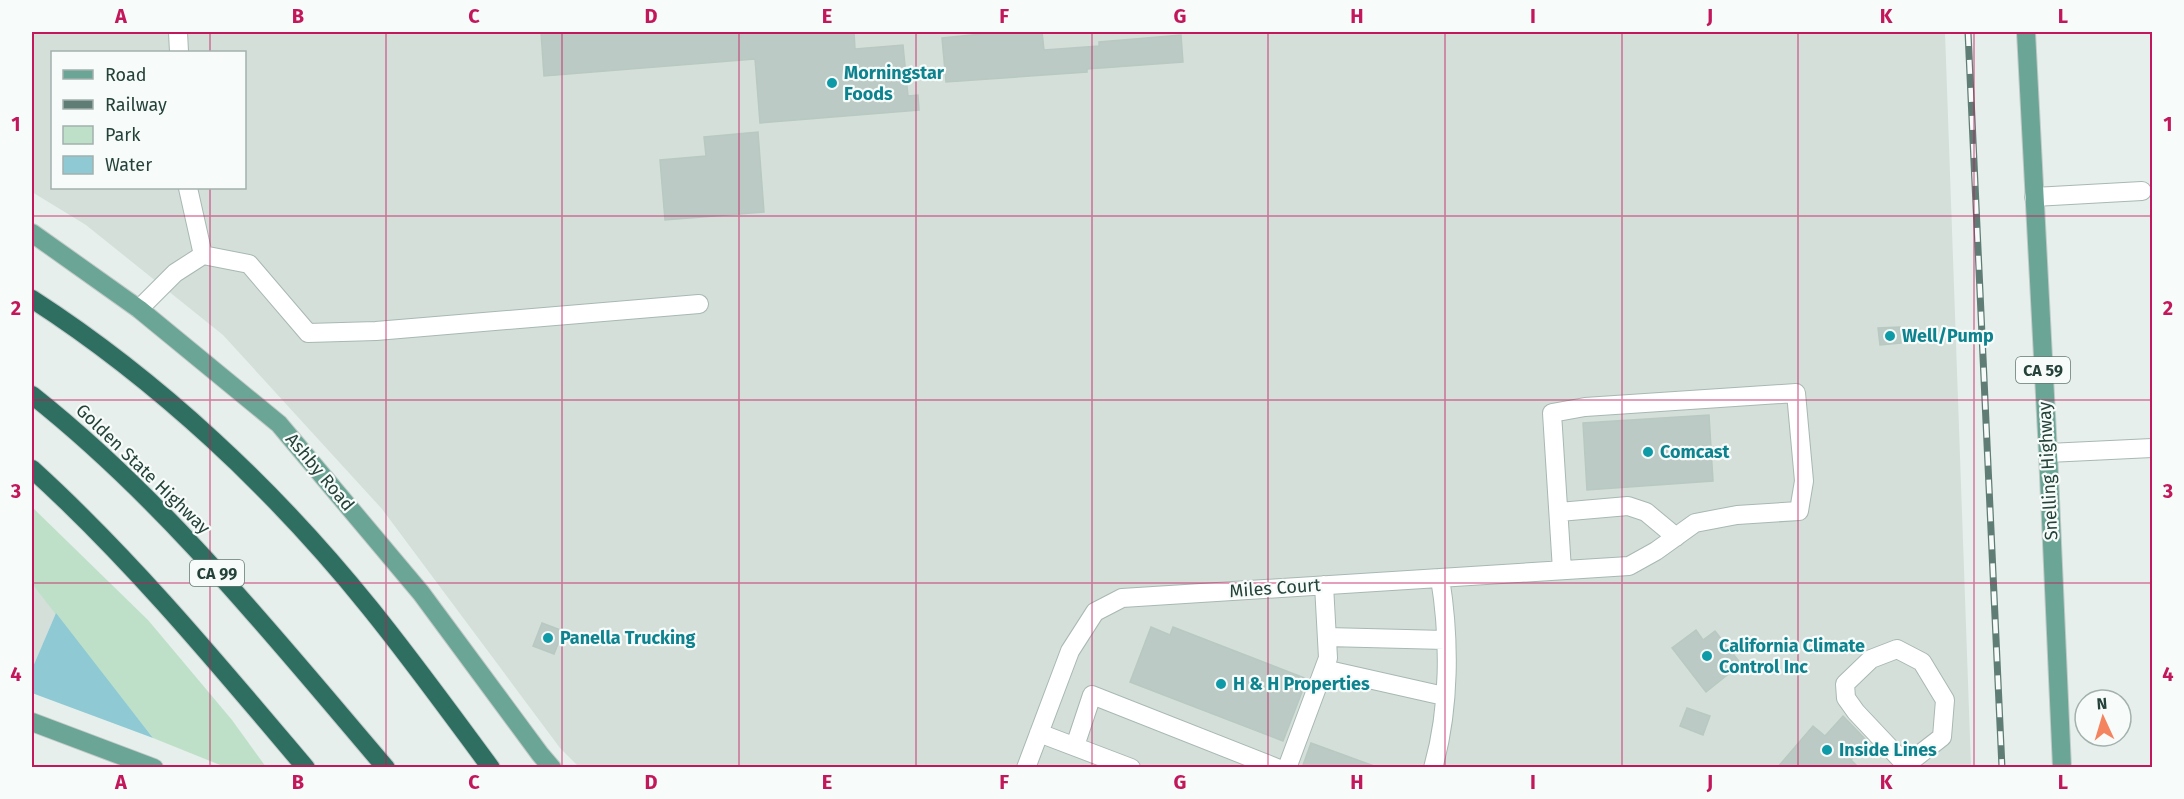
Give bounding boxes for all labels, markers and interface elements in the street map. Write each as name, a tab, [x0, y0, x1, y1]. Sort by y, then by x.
text: A	[114, 4, 128, 28]
text: B	[292, 4, 304, 28]
text: C	[468, 4, 480, 28]
text: D	[644, 4, 658, 28]
text: E	[822, 4, 832, 28]
text: F	[999, 4, 1009, 28]
text: G	[1174, 4, 1186, 28]
text: H	[1350, 4, 1364, 28]
text: I	[1530, 4, 1536, 28]
text: J	[1706, 4, 1713, 28]
text: K	[1880, 4, 1893, 28]
text: L	[2058, 4, 2068, 28]
legend	[51, 51, 246, 189]
place label: Morningstar Foods	[844, 62, 945, 105]
text: Road	[105, 64, 147, 86]
marker: Morningstar Foods	[825, 76, 839, 90]
text: Railway	[105, 94, 167, 116]
text: 1	[11, 112, 21, 136]
text: 1	[2163, 112, 2173, 136]
text: Park	[105, 124, 141, 146]
text: Water	[105, 154, 152, 176]
text: 2	[11, 296, 21, 320]
text: 2	[2163, 296, 2173, 320]
place label: Well/Pump	[1902, 325, 1994, 347]
marker: Well/Pump	[1883, 329, 1897, 343]
road number: CA 59	[2016, 357, 2070, 383]
street label: Golden State Highway	[71, 399, 215, 539]
street label: Snelling Highway	[2033, 401, 2063, 541]
street label: Ashby Road	[281, 429, 359, 515]
place label: Comcast	[1660, 441, 1731, 463]
marker: Comcast	[1641, 445, 1655, 459]
text: 3	[10, 479, 21, 503]
text: 3	[2162, 479, 2173, 503]
road number: CA 99	[190, 560, 244, 586]
street label: Miles Court	[1229, 574, 1322, 602]
place label: Panella Trucking	[560, 627, 695, 649]
marker: Panella Trucking	[541, 631, 555, 645]
place label: California Climate Control Inc	[1719, 635, 1865, 678]
marker: California Climate Control Inc	[1700, 649, 1714, 663]
text: 4	[10, 662, 22, 686]
text: 4	[2162, 662, 2174, 686]
place label: H & H Properties	[1233, 673, 1370, 695]
marker: H & H Properties	[1214, 677, 1228, 691]
north arrow	[2073, 688, 2133, 748]
text: N	[2096, 694, 2108, 713]
place label: Inside Lines	[1839, 739, 1937, 761]
marker: Inside Lines	[1820, 743, 1834, 757]
text: A	[114, 770, 128, 794]
text: B	[292, 770, 304, 794]
text: C	[468, 770, 480, 794]
text: D	[644, 770, 658, 794]
text: E	[822, 770, 832, 794]
text: F	[999, 770, 1009, 794]
text: G	[1174, 770, 1186, 794]
text: H	[1350, 770, 1364, 794]
text: I	[1530, 770, 1536, 794]
text: J	[1706, 770, 1713, 794]
text: K	[1880, 770, 1893, 794]
text: L	[2058, 770, 2068, 794]

